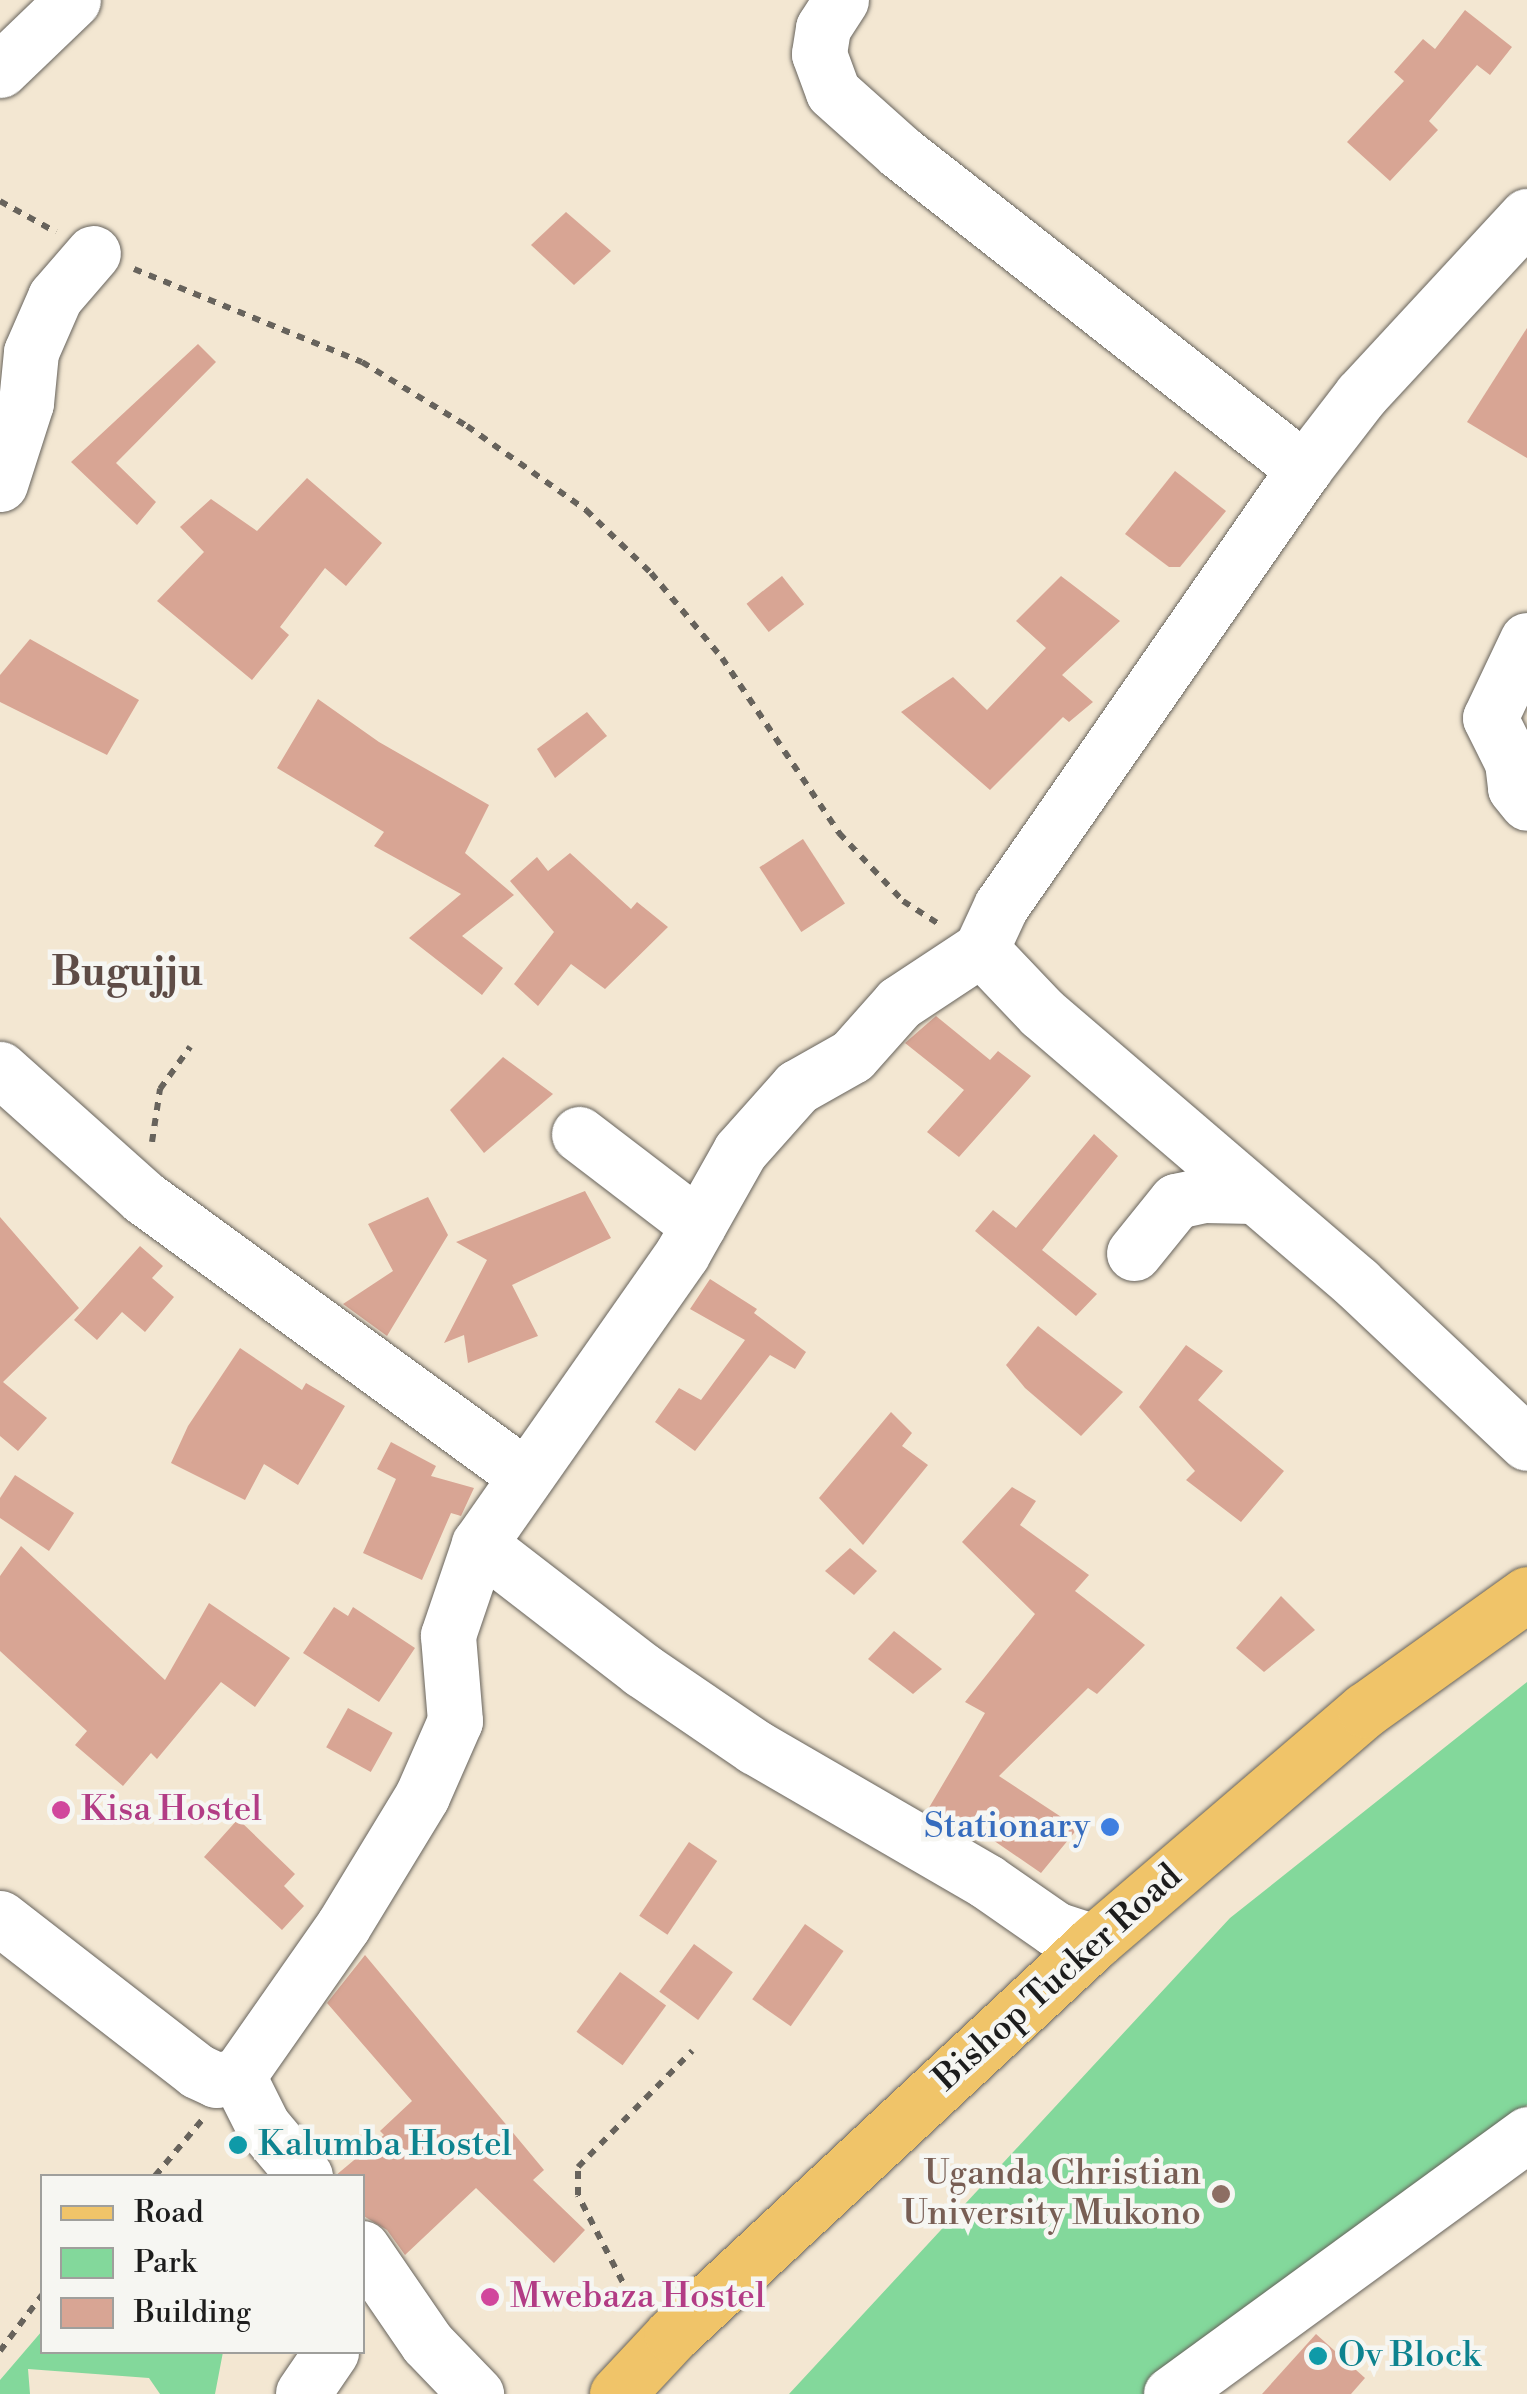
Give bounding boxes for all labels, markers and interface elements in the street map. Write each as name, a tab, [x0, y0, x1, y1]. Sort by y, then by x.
district label: Bugujju	[51, 949, 203, 997]
place label: Kisa Hostel	[81, 1789, 262, 1831]
marker: Kisa Hostel	[50, 1799, 72, 1821]
place label: Stationary	[924, 1806, 1090, 1848]
marker: Stationary	[1099, 1816, 1121, 1838]
street label: Bishop Tucker Road	[926, 1856, 1190, 2100]
place label: Kalumba Hostel	[258, 2124, 512, 2166]
marker: Kalumba Hostel	[227, 2134, 249, 2156]
place label: Uganda Christian University Mukono	[902, 2153, 1201, 2235]
legend	[40, 2174, 365, 2354]
marker: Uganda Christian University Mukono	[1210, 2183, 1232, 2205]
text: Road	[134, 2194, 204, 2232]
text: Park	[134, 2244, 196, 2282]
place label: Mwebaza Hostel	[510, 2276, 765, 2318]
marker: Mwebaza Hostel	[479, 2286, 501, 2308]
text: Building	[134, 2294, 251, 2332]
place label: Ov Block	[1338, 2335, 1481, 2377]
marker: Ov Block	[1307, 2345, 1329, 2367]

